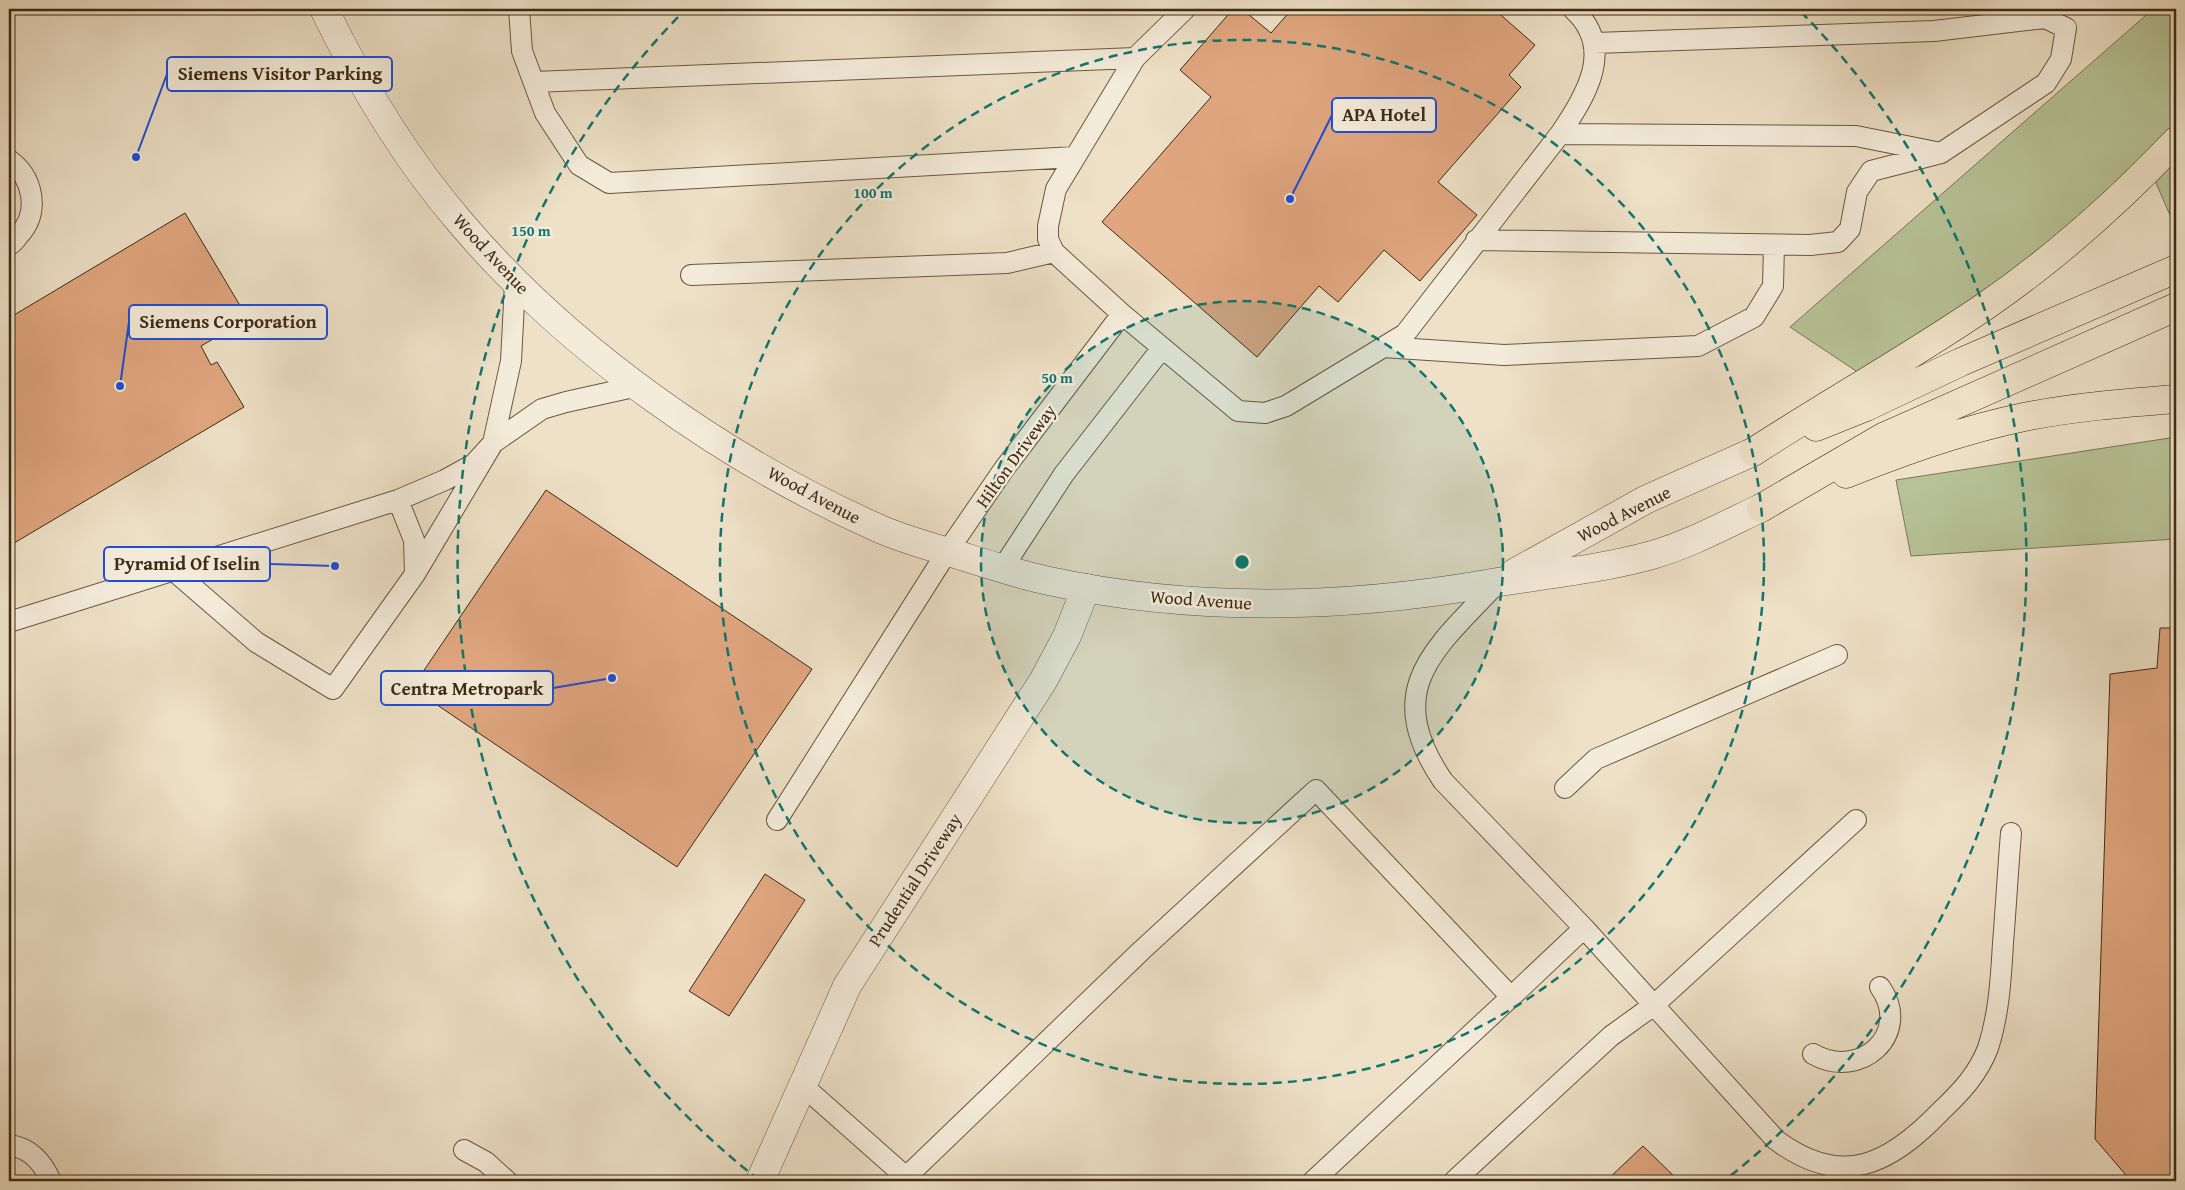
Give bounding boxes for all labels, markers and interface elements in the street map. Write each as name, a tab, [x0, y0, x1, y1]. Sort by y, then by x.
callout: Siemens Visitor Parking	[167, 57, 392, 91]
text: Siemens Visitor Parking	[178, 59, 383, 87]
callout: APA Hotel	[1332, 98, 1436, 132]
text: APA Hotel	[1342, 100, 1426, 128]
text: 100 m	[853, 182, 893, 203]
street label: Wood Avenue	[447, 207, 536, 300]
text: 150 m	[511, 220, 551, 241]
callout: Siemens Corporation	[129, 305, 327, 339]
text: Siemens Corporation	[139, 307, 318, 335]
text: 50 m	[1041, 367, 1073, 388]
street label: Hilton Driveway	[969, 398, 1062, 513]
street label: Wood Avenue	[763, 459, 866, 530]
street label: Wood Avenue	[1572, 478, 1675, 549]
callout: Pyramid Of Iselin	[104, 547, 270, 581]
text: Pyramid Of Iselin	[114, 549, 261, 577]
centre of rings	[1233, 553, 1251, 571]
street label: Wood Avenue	[1149, 582, 1253, 617]
callout: Centra Metropark	[381, 671, 553, 705]
text: Centra Metropark	[391, 674, 543, 702]
street label: Prudential Driveway	[861, 808, 968, 952]

